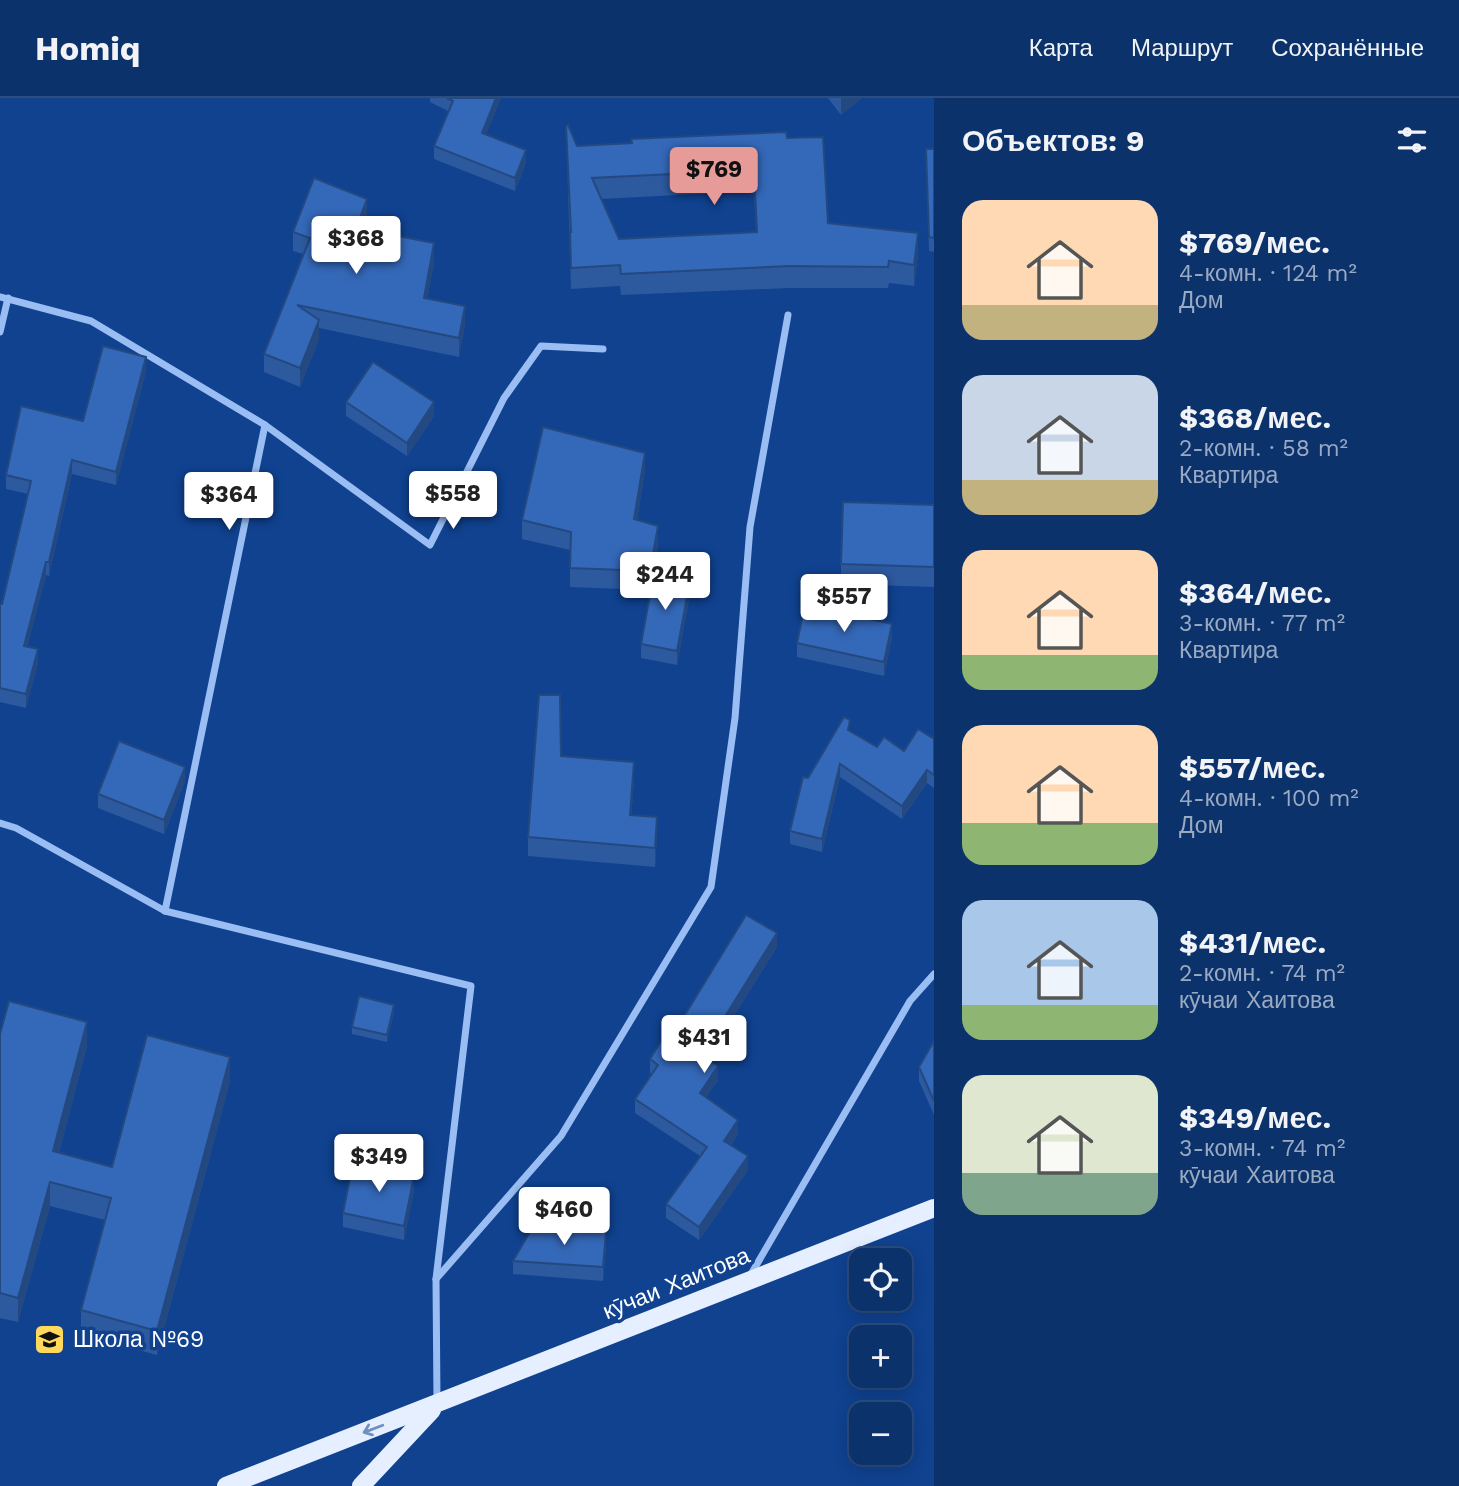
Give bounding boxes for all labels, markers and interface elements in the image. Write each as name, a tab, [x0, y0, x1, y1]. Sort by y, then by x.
text: Homiq	[35, 29, 141, 68]
text: Карта	[1029, 34, 1093, 62]
text: Маршрут	[1131, 34, 1233, 62]
text: Сохранённые	[1271, 34, 1424, 62]
icon: filters	[1393, 121, 1431, 159]
text: Объектов: 9	[962, 123, 1145, 158]
pin: $769	[673, 148, 755, 207]
text: $769	[686, 156, 742, 183]
pin: $368	[315, 216, 397, 276]
text: $368	[328, 225, 384, 252]
text: $769/мес.	[1179, 225, 1330, 260]
icon: home	[1018, 228, 1102, 312]
text: 4-комн. · 124 m²	[1179, 260, 1357, 287]
text: Дом	[1179, 287, 1223, 314]
text: $368/мес.	[1179, 400, 1331, 435]
icon: home	[1018, 403, 1102, 487]
text: 2-комн. · 58 m²	[1179, 435, 1348, 462]
text: Квартира	[1179, 462, 1278, 489]
pin: $364	[188, 472, 270, 532]
pin: $558	[412, 472, 494, 531]
text: $558	[425, 480, 481, 507]
text: $364	[200, 481, 258, 508]
pin: $244	[624, 552, 706, 612]
text: $244	[636, 561, 694, 588]
pin: $557	[803, 574, 885, 634]
text: $364/мес.	[1179, 575, 1332, 610]
icon: home	[1018, 578, 1102, 662]
text: $557	[817, 583, 871, 610]
text: 3-комн. · 77 m²	[1179, 610, 1345, 637]
text: Квартира	[1179, 637, 1278, 664]
text: $557/мес.	[1179, 750, 1326, 785]
icon: home	[1018, 753, 1102, 837]
text: 4-комн. · 100 m²	[1179, 785, 1359, 812]
text: Дом	[1179, 812, 1223, 839]
text: $431/мес.	[1179, 925, 1326, 960]
icon: home	[1018, 928, 1102, 1012]
text: 2-комн. · 74 m²	[1179, 960, 1345, 987]
text: кӯчаи Хаитова	[1179, 987, 1335, 1014]
pin: $431	[663, 1016, 745, 1075]
text: $431	[677, 1024, 731, 1051]
text: $349/мес.	[1179, 1100, 1331, 1135]
icon: home	[1018, 1103, 1102, 1187]
pin: $349	[338, 1134, 420, 1194]
text: 3-комн. · 74 m²	[1179, 1135, 1345, 1162]
text: $349	[350, 1143, 408, 1170]
text: кӯчаи Хаитова	[1179, 1162, 1335, 1189]
pin: $460	[523, 1188, 605, 1247]
text: $460	[535, 1196, 593, 1223]
street label: кӯчаи Хаитова	[599, 1242, 754, 1325]
map controls	[849, 1248, 912, 1465]
button: locate	[849, 1248, 912, 1311]
school or university icon: Школа №69	[33, 1322, 67, 1356]
button: +	[849, 1325, 912, 1388]
place label: Школа №69	[73, 1326, 204, 1353]
button: −	[849, 1402, 912, 1465]
one-way arrow	[363, 1424, 385, 1437]

